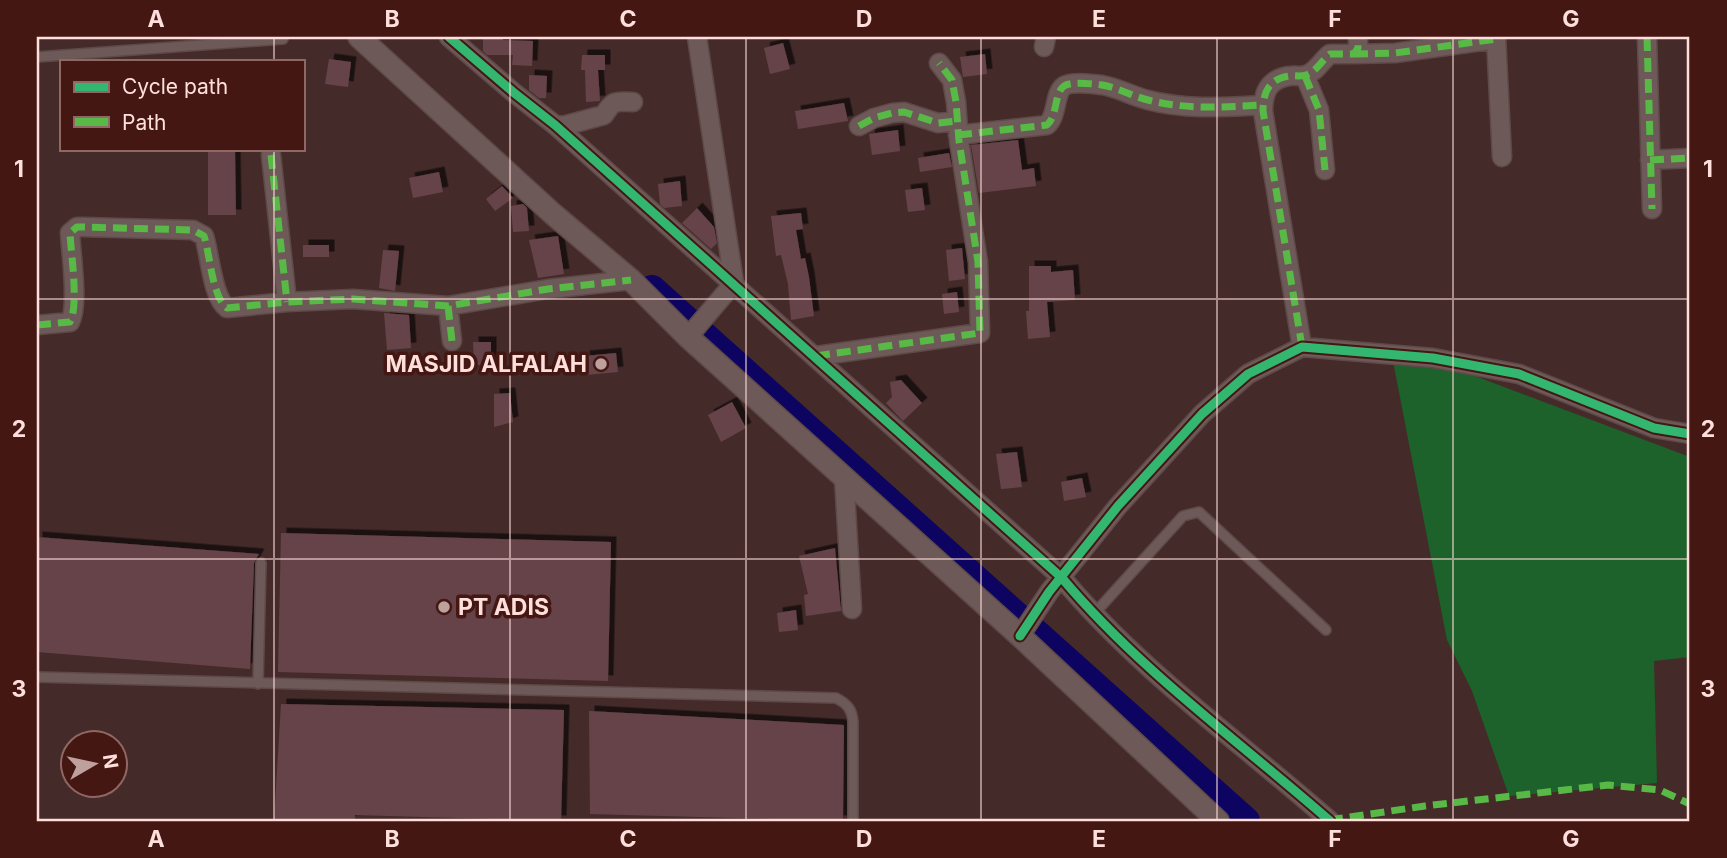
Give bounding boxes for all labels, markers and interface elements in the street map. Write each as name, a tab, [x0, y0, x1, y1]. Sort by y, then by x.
text: A	[147, 5, 165, 33]
text: B	[384, 5, 400, 33]
text: C	[619, 5, 637, 33]
text: D	[856, 5, 872, 33]
text: E	[1092, 5, 1106, 33]
text: F	[1328, 5, 1342, 33]
text: G	[1562, 5, 1580, 33]
legend	[60, 60, 304, 150]
text: Cycle path	[122, 74, 228, 99]
text: Path	[122, 110, 167, 135]
text: 1	[14, 155, 24, 183]
text: 1	[1703, 155, 1713, 183]
place label: MASJID ALFALAH	[386, 350, 587, 378]
marker: MASJID ALFALAH	[593, 356, 609, 372]
text: 2	[12, 415, 26, 443]
text: 2	[1701, 415, 1715, 443]
place label: PT ADIS	[458, 593, 549, 621]
marker: PT ADIS	[436, 599, 452, 615]
text: 3	[12, 675, 26, 703]
text: 3	[1701, 675, 1715, 703]
north arrow	[60, 728, 130, 798]
text: N	[98, 752, 123, 770]
text: A	[147, 825, 165, 853]
text: B	[384, 825, 400, 853]
text: C	[619, 825, 637, 853]
text: D	[856, 825, 872, 853]
text: E	[1092, 825, 1106, 853]
text: F	[1328, 825, 1342, 853]
text: G	[1562, 825, 1580, 853]

